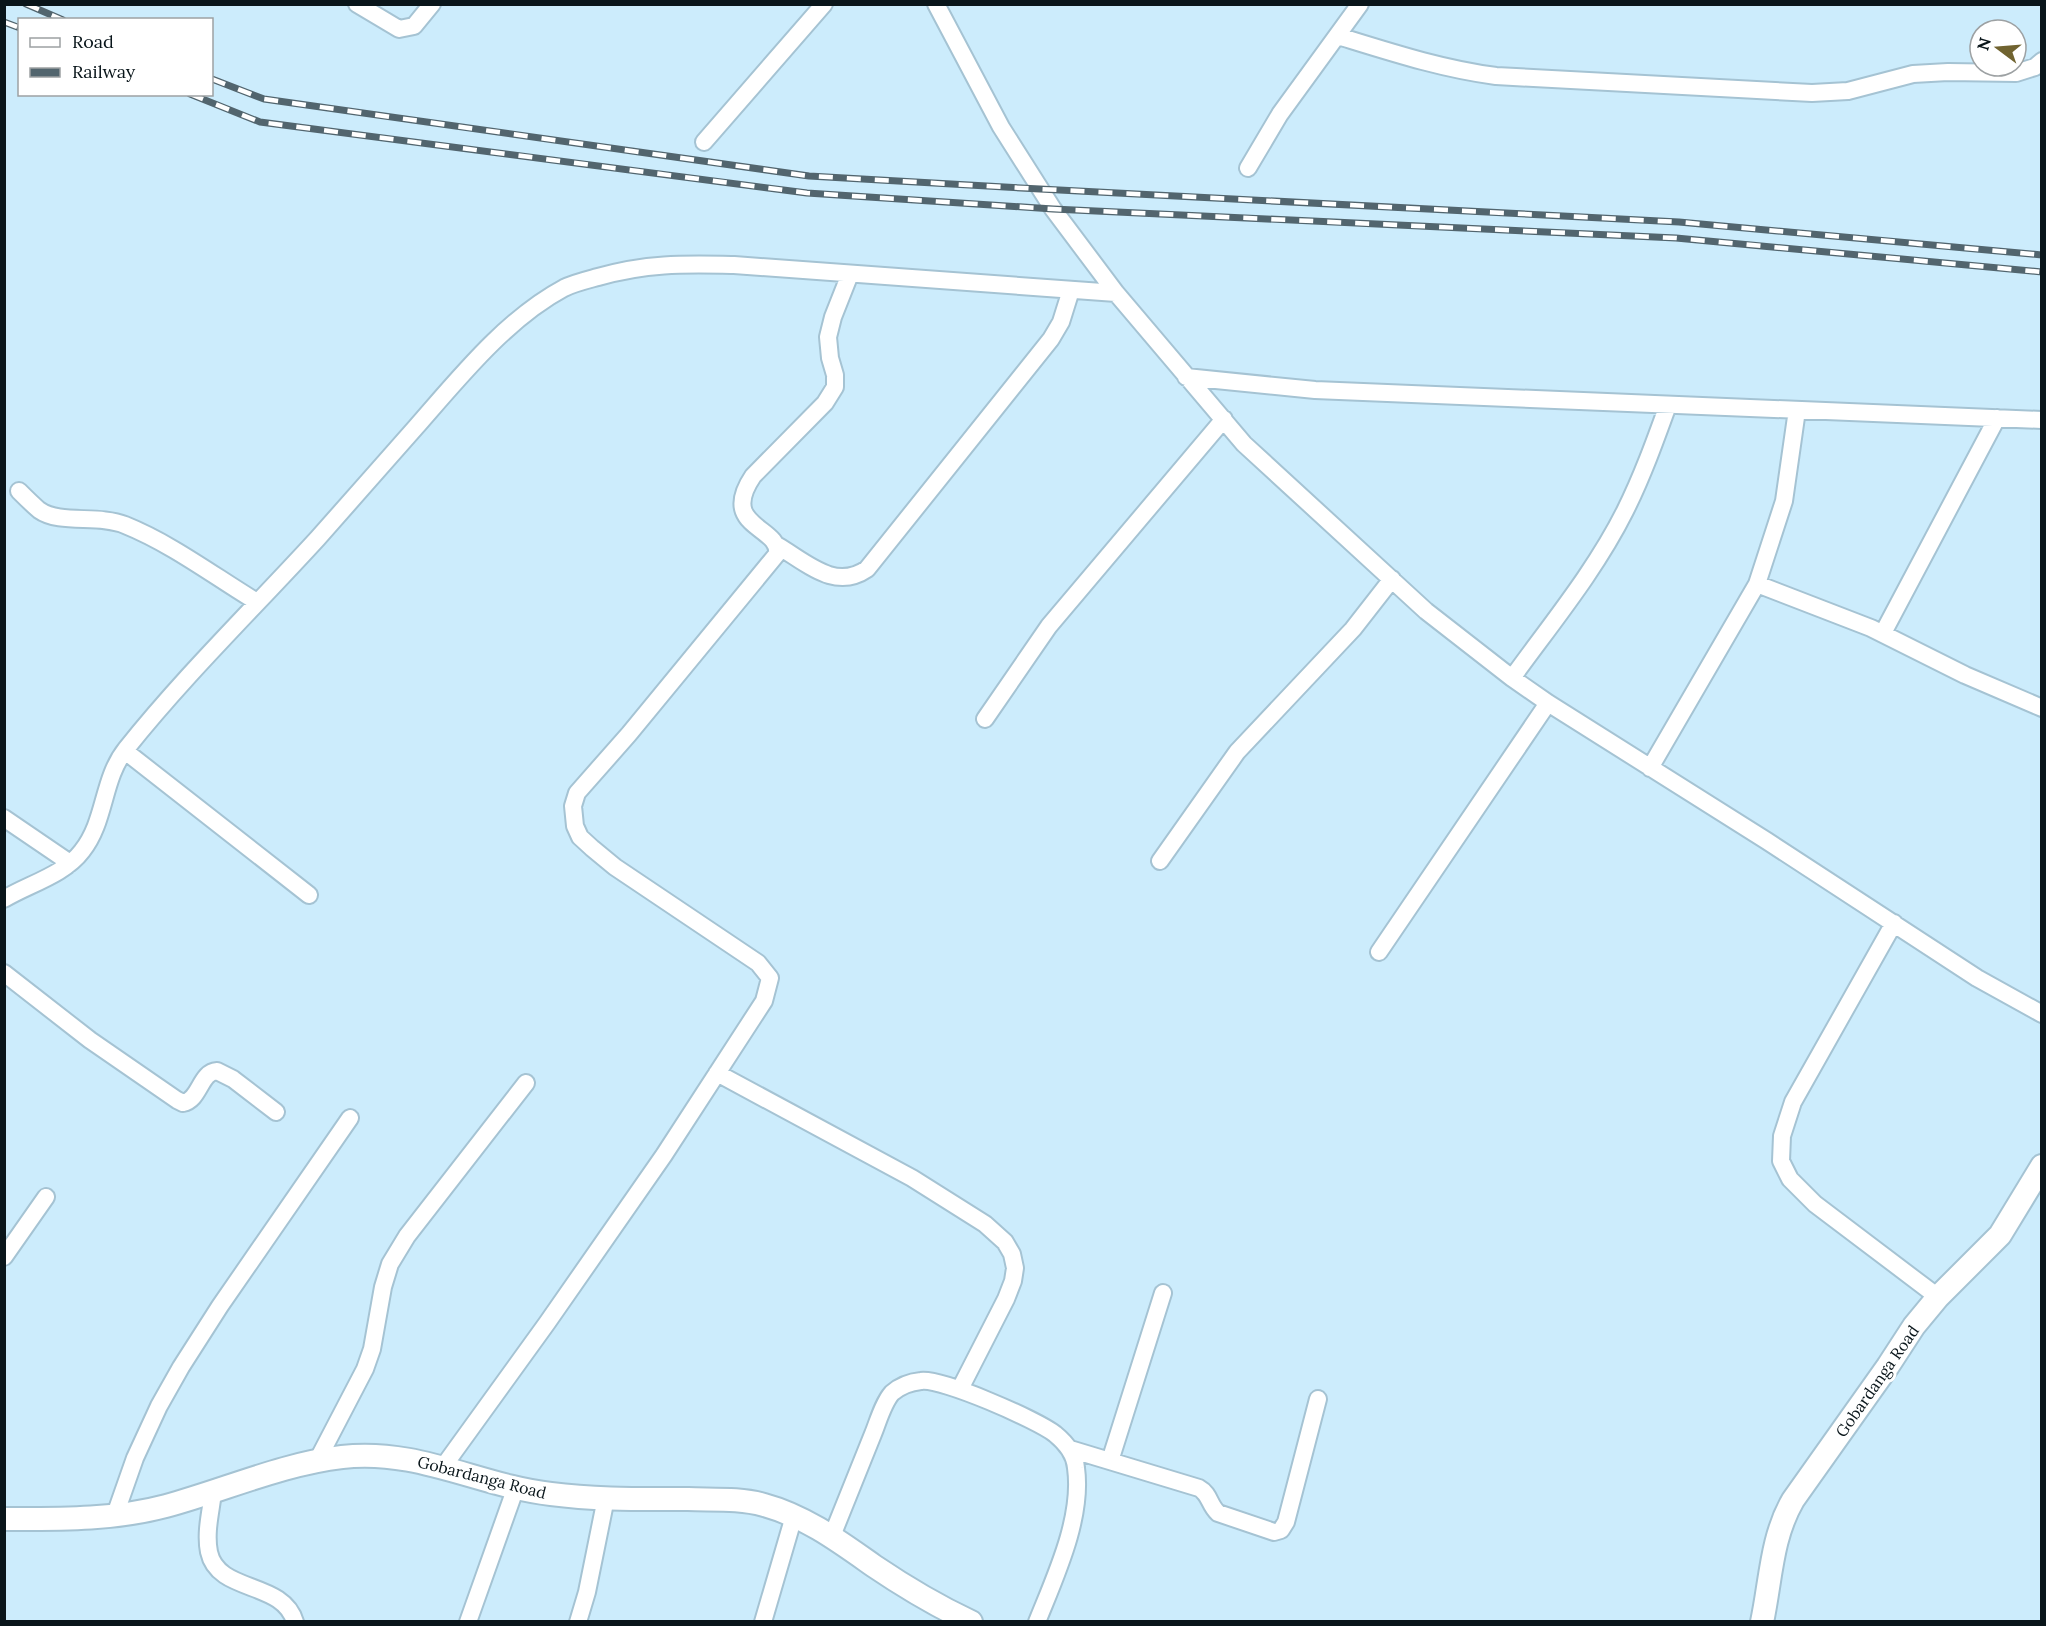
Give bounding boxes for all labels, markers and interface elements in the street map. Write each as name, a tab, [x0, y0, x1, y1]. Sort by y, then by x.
legend	[18, 18, 213, 96]
north arrow	[1968, 18, 2028, 78]
text: Road	[72, 30, 114, 53]
text: N	[1972, 35, 1995, 53]
text: Railway	[72, 60, 136, 83]
street label: Gobardanga Road	[1831, 1321, 1923, 1441]
street label: Gobardanga Road	[416, 1451, 549, 1503]

